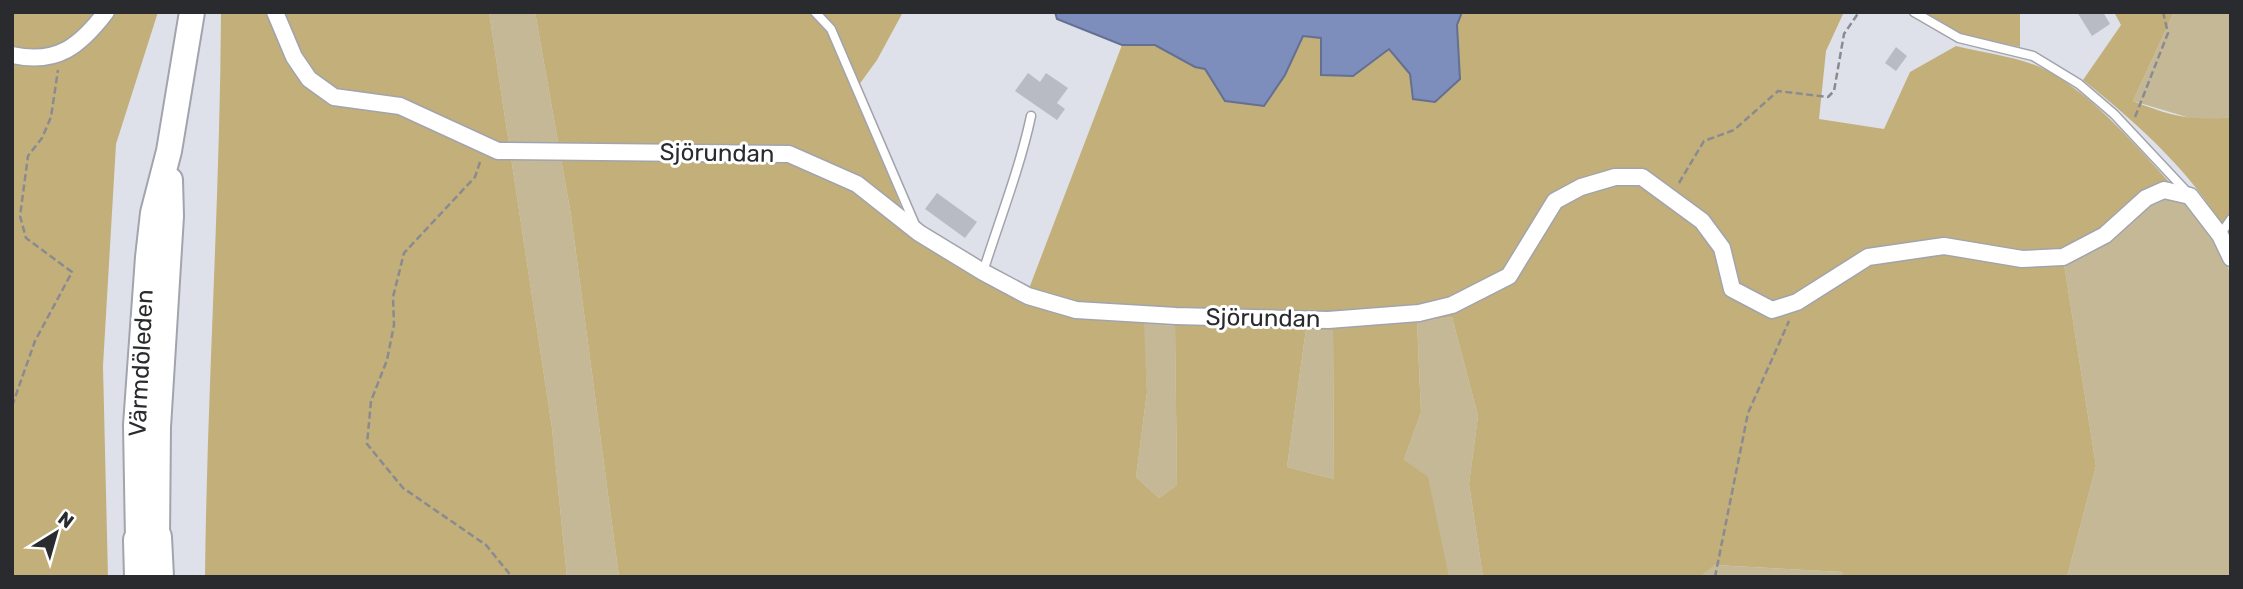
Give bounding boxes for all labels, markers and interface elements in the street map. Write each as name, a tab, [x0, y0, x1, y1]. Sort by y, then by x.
street label: Sjörundan	[659, 138, 775, 168]
street label: Värmdöleden	[123, 289, 159, 437]
street label: Sjörundan	[1205, 303, 1321, 333]
north arrow	[21, 498, 91, 568]
text: N	[54, 507, 78, 533]

